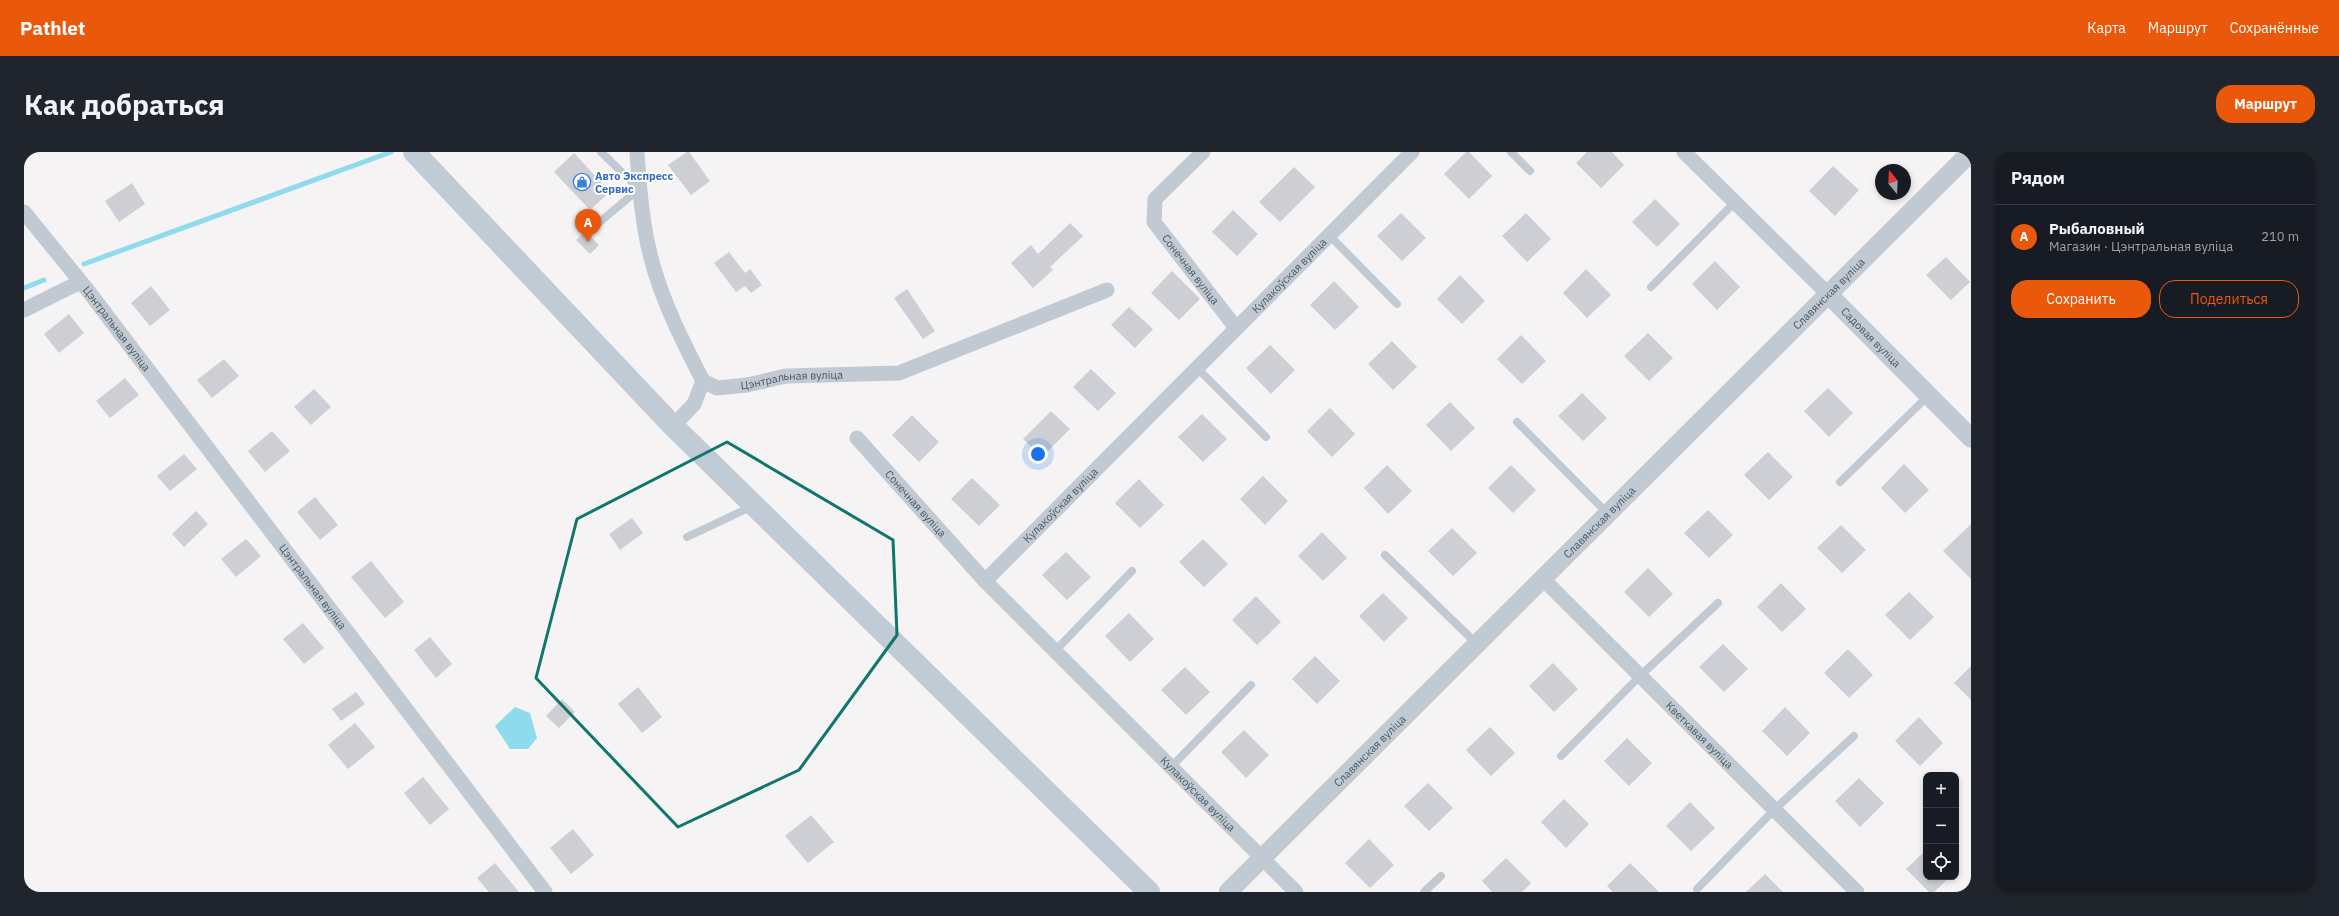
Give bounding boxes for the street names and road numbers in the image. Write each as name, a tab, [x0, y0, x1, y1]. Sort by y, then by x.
street label: Сонечная вуліца	[1159, 231, 1222, 307]
street label: Кулакоўская вуліца	[1249, 235, 1330, 316]
street label: Славянская вуліца	[1790, 255, 1868, 332]
street label: Цэнтральная вуліца	[80, 283, 154, 374]
street label: Садовая вуліца	[1838, 304, 1904, 370]
street label: Цэнтральная вуліца	[740, 367, 843, 393]
street label: Кулакоўская вуліца	[1020, 465, 1101, 546]
street label: Сонечная вуліца	[882, 467, 949, 540]
street label: Славянская вуліца	[1560, 483, 1638, 561]
street label: Цэнтральная вуліца	[276, 541, 350, 632]
street label: Кветкавая вуліца	[1663, 698, 1736, 772]
street label: Славянская вуліца	[1331, 712, 1409, 790]
street label: Кулакоўская вуліца	[1157, 753, 1238, 834]

